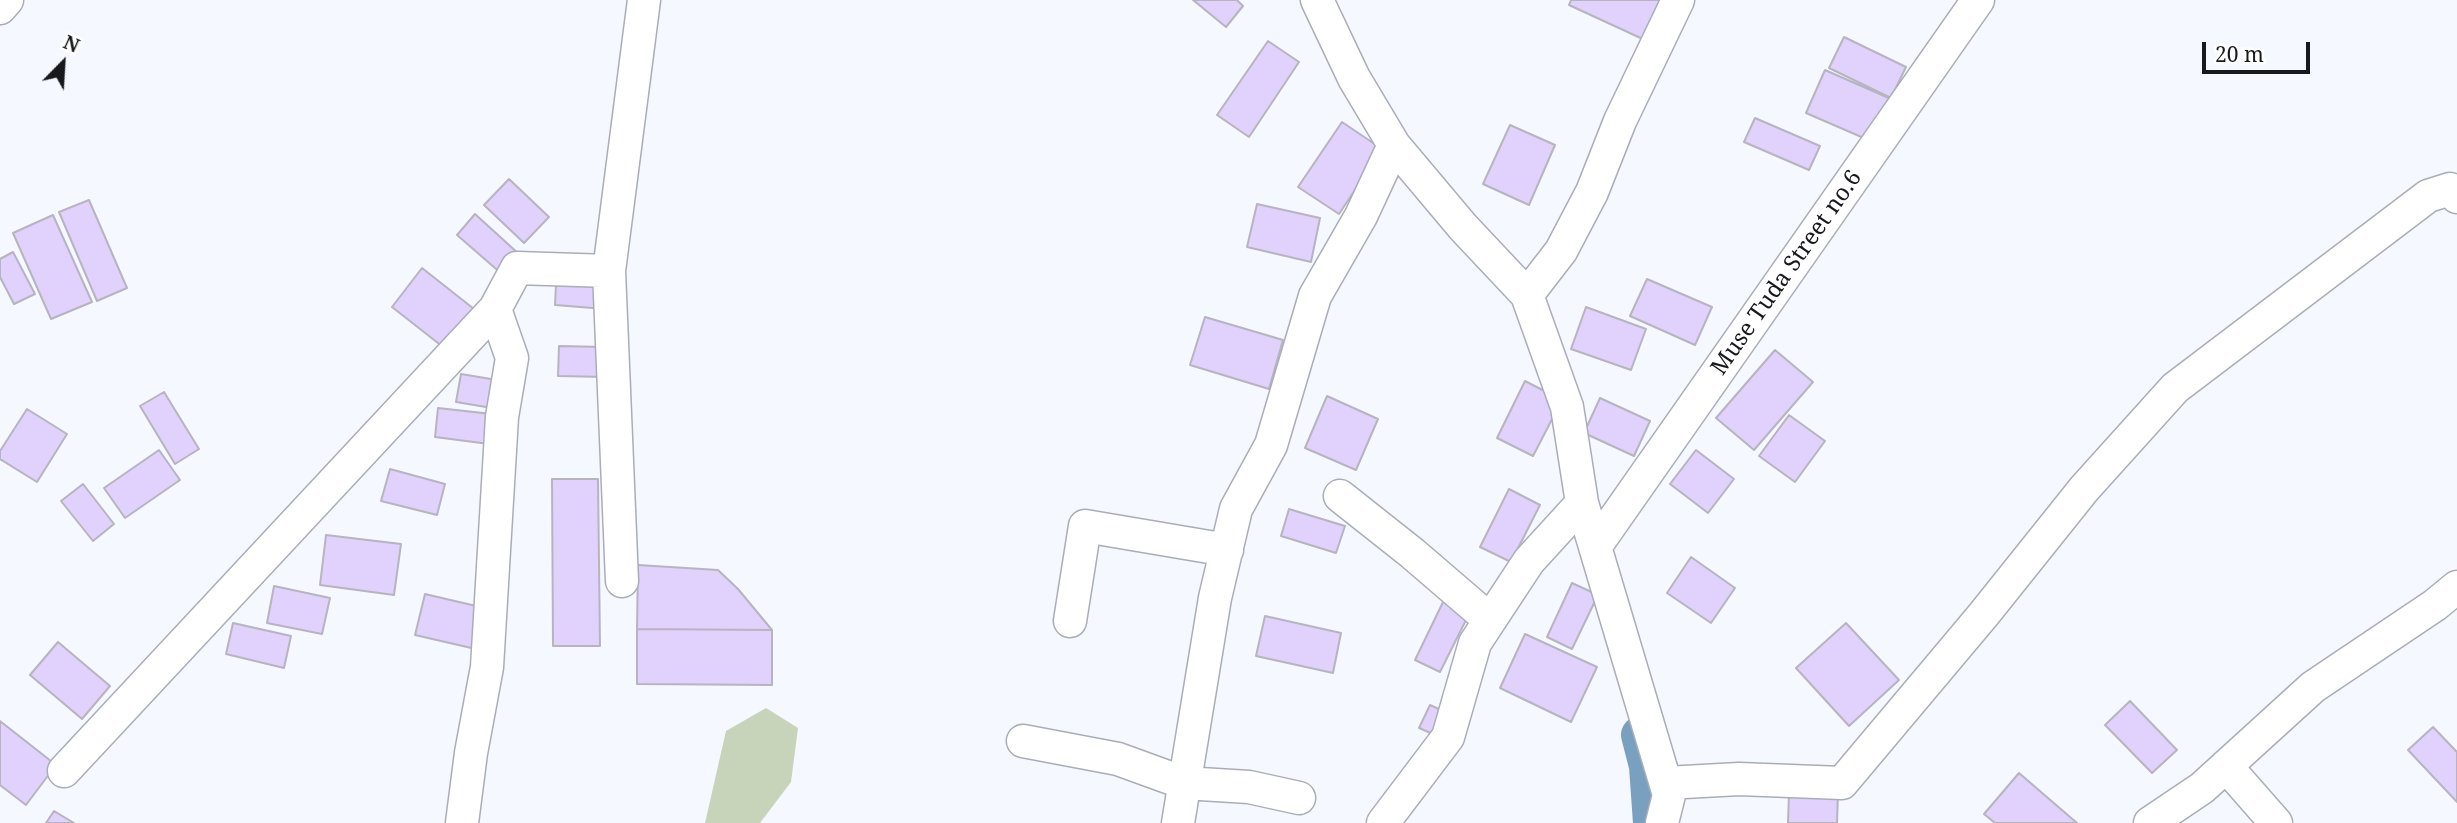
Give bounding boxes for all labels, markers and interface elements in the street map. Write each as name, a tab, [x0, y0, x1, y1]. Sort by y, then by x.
north arrow	[28, 28, 98, 98]
scale bar	[2205, 28, 2314, 72]
text: N	[59, 29, 84, 59]
text: 20 m	[2215, 40, 2264, 68]
street label: Muse Tuda Street no.6	[1706, 165, 1868, 381]

